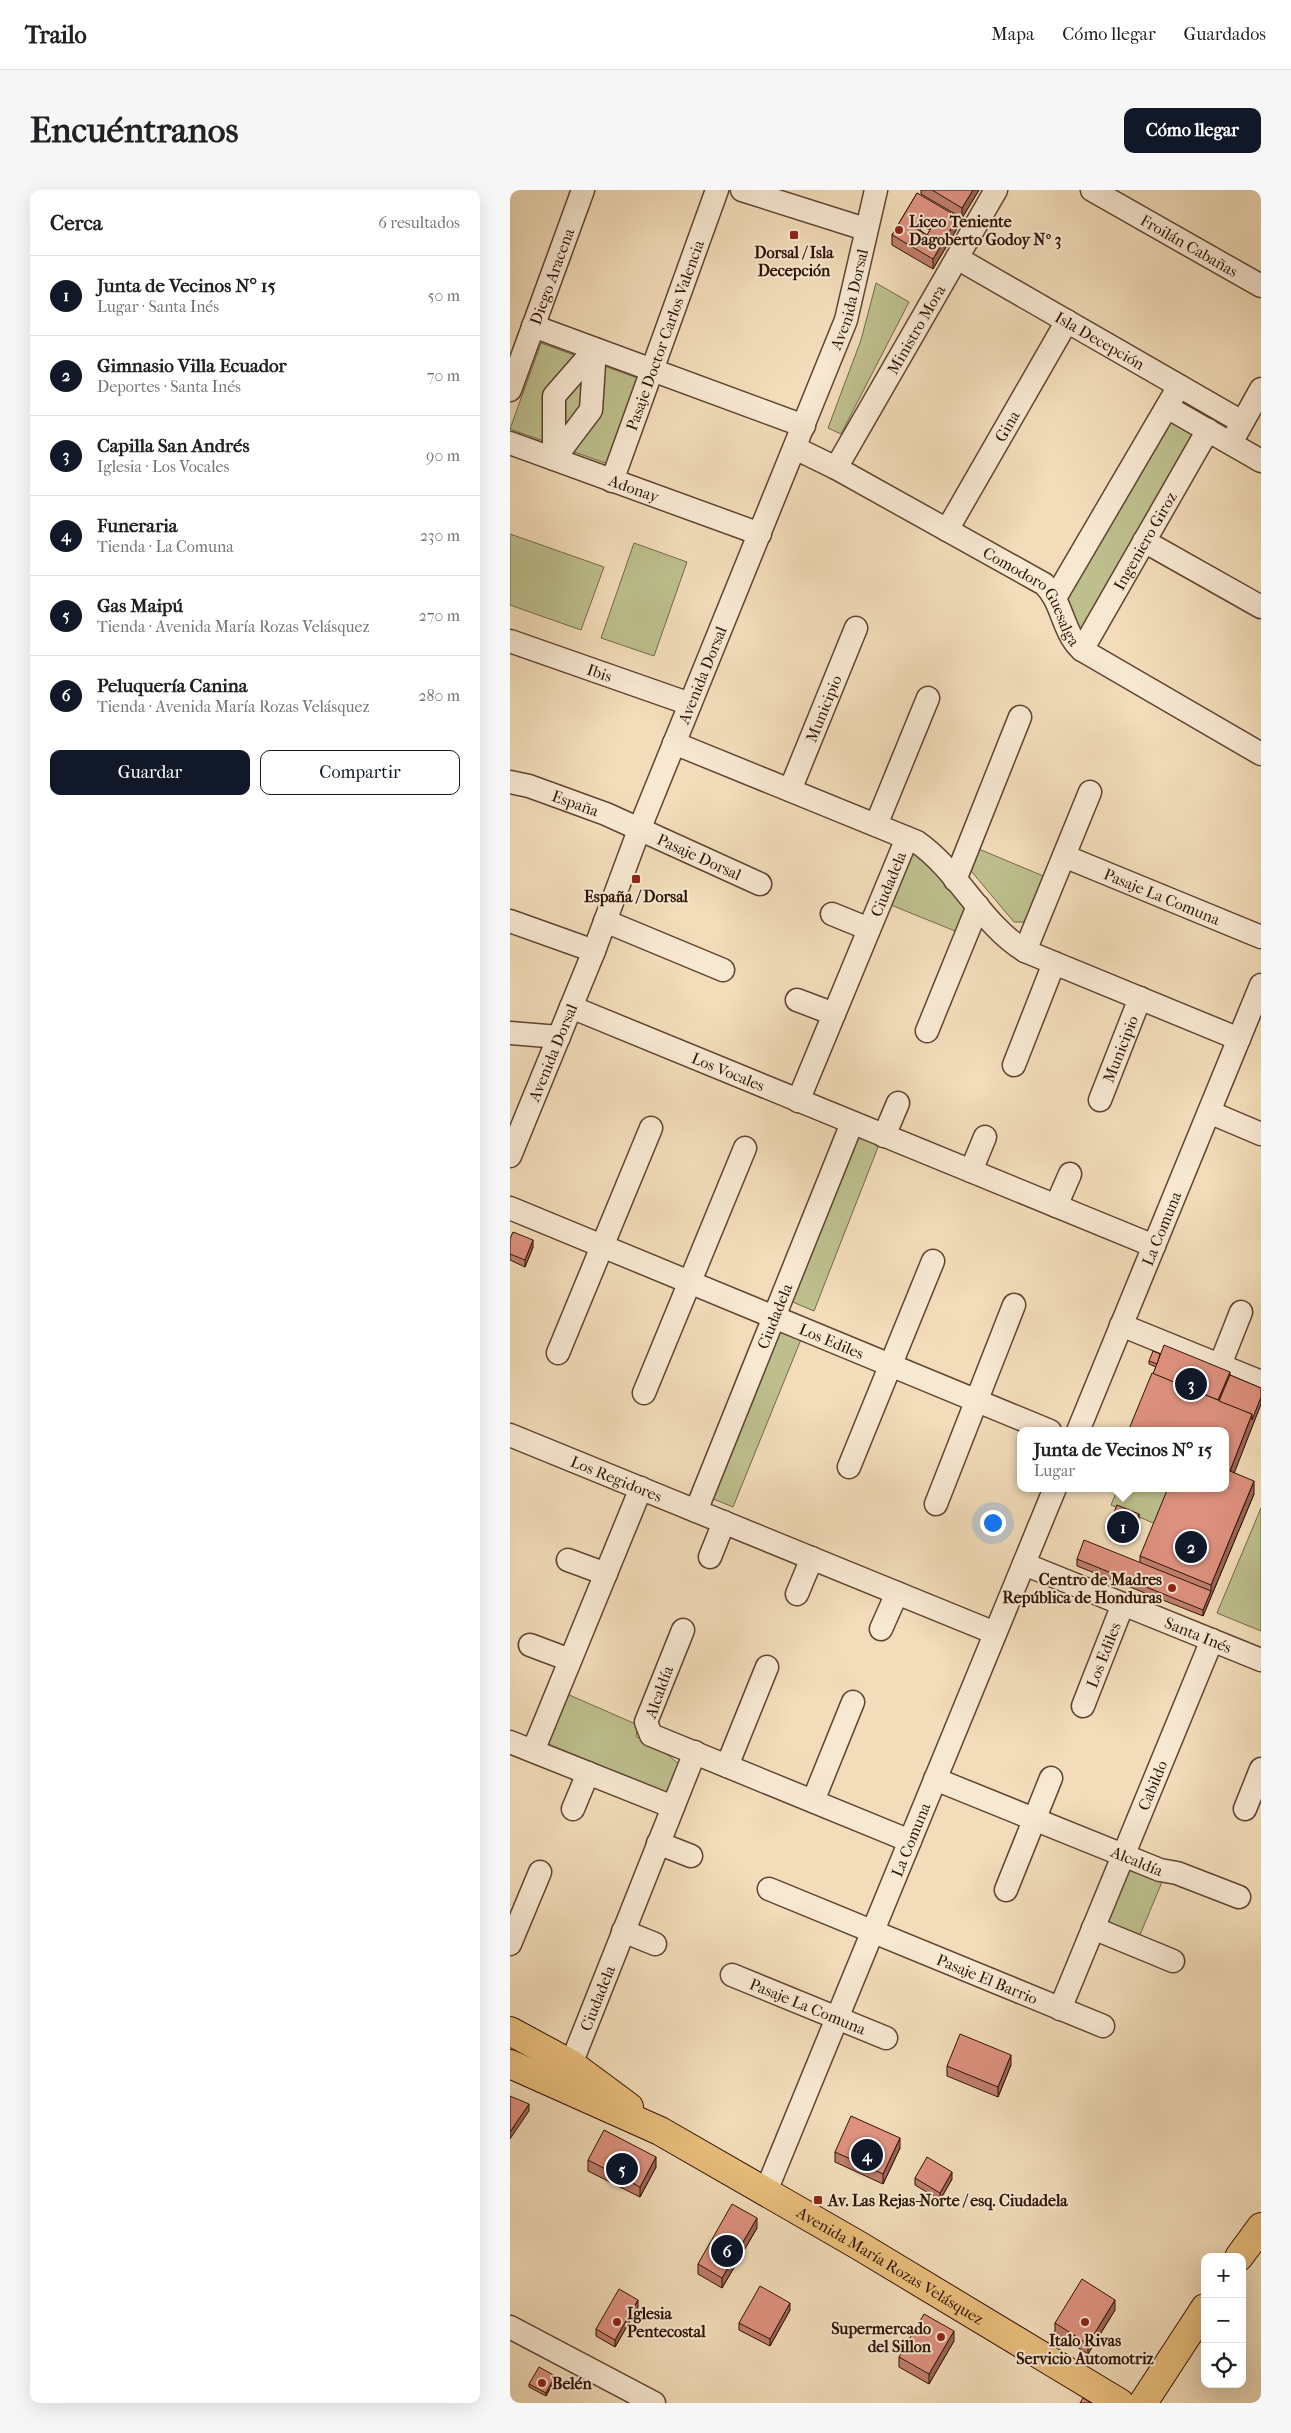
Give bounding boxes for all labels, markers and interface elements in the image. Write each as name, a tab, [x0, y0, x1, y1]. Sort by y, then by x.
text: Trailo	[25, 21, 87, 49]
text: Mapa	[991, 24, 1034, 45]
text: Cómo llegar	[1062, 24, 1156, 45]
text: Guardados	[1184, 24, 1266, 45]
button: Cómo llegar	[1124, 108, 1261, 153]
text: Encuéntranos	[30, 110, 238, 151]
street label: Froilán Cabañas	[1137, 210, 1242, 281]
text: Cerca	[50, 211, 102, 235]
place label: Liceo Teniente Dagoberto Godoy Nº 3	[909, 212, 1061, 250]
text: 6 resultados	[378, 213, 460, 232]
marker: Liceo Teniente Dagoberto Godoy Nº 3	[893, 224, 905, 236]
street label: Diego Aracena	[525, 225, 578, 327]
marker: Dorsal / Isla Decepción	[788, 229, 800, 241]
street label: Pasaje Doctor Carlos Valencia	[622, 237, 708, 433]
place label: Dorsal / Isla Decepción	[754, 243, 834, 281]
street label: Avenida Dorsal	[825, 246, 872, 353]
text: Junta de Vecinos N° 15	[97, 275, 276, 297]
street label: Ministro Mora	[883, 281, 949, 377]
text: 1	[63, 286, 69, 305]
text: 50 m	[428, 286, 460, 305]
text: Lugar · Santa Inés	[97, 297, 219, 316]
street label: Isla Decepción	[1052, 307, 1149, 374]
text: Gimnasio Villa Ecuador	[97, 355, 287, 377]
text: 2	[62, 366, 70, 385]
text: 70 m	[427, 366, 460, 385]
text: Deportes · Santa Inés	[97, 377, 241, 396]
street label: Gina	[990, 406, 1023, 445]
text: Capilla San Andrés	[97, 435, 250, 457]
text: 3	[63, 446, 69, 465]
text: 90 m	[426, 446, 460, 465]
text: Iglesia · Los Vocales	[97, 457, 229, 476]
street label: Adonay	[605, 470, 662, 506]
street label: Ingeniero Giroz	[1109, 488, 1180, 593]
text: Funeraria	[97, 515, 178, 537]
text: 4	[61, 526, 71, 545]
text: 230 m	[420, 526, 460, 545]
text: Tienda · La Comuna	[97, 537, 234, 556]
street label: Comodoro Guesalga	[980, 542, 1085, 650]
text: Gas Maipú	[97, 595, 183, 617]
text: 5	[63, 606, 69, 625]
text: 270 m	[419, 606, 460, 625]
text: Tienda · Avenida María Rozas Velásquez	[97, 617, 370, 636]
street label: Avenida Dorsal	[673, 623, 730, 728]
street label: Ibis	[585, 659, 615, 686]
street label: Municipio	[801, 672, 845, 745]
text: Peluquería Canina	[97, 675, 248, 697]
text: 6	[62, 686, 70, 705]
text: 280 m	[418, 686, 460, 705]
text: Tienda · Avenida María Rozas Velásquez	[97, 697, 370, 716]
button: Guardar	[50, 750, 250, 795]
button: Compartir	[260, 750, 460, 795]
street label: España	[550, 786, 602, 820]
street label: Pasaje Dorsal	[654, 829, 745, 884]
street label: Ciudadela	[866, 848, 910, 919]
street label: Pasaje La Comuna	[1101, 864, 1223, 929]
marker: España / Dorsal	[630, 873, 642, 885]
place label: España / Dorsal	[584, 887, 689, 907]
street label: Avenida Dorsal	[524, 1000, 581, 1105]
street label: Municipio	[1098, 1012, 1142, 1085]
street label: Los Vocales	[689, 1048, 768, 1095]
street label: La Comuna	[1137, 1188, 1185, 1268]
street label: Ciudadela	[753, 1280, 796, 1352]
street label: Los Ediles	[796, 1319, 867, 1363]
pin: 3	[1175, 1365, 1207, 1403]
popup	[1017, 1427, 1229, 1492]
text: Junta de Vecinos N° 15	[1034, 1439, 1212, 1461]
street label: Los Regidores	[568, 1451, 665, 1506]
text: Lugar	[1034, 1461, 1075, 1480]
pin: 1	[1107, 1508, 1139, 1546]
your location	[980, 1510, 1006, 1536]
pin: 2	[1175, 1528, 1207, 1566]
place label: Centro de Madres República de Honduras	[1002, 1570, 1162, 1608]
marker: Centro de Madres República de Honduras	[1166, 1582, 1178, 1594]
street label: Santa Inés	[1162, 1613, 1235, 1657]
street label: Los Ediles	[1082, 1619, 1124, 1690]
street label: Alcaldía	[640, 1663, 677, 1722]
street label: Cabildo	[1133, 1757, 1171, 1813]
street label: La Comuna	[887, 1799, 934, 1879]
street label: Alcaldía	[1107, 1841, 1166, 1880]
street label: Pasaje El Barrio	[934, 1949, 1041, 2008]
street label: Ciudadela	[576, 1962, 619, 2034]
street label: Pasaje La Comuna	[747, 1974, 869, 2039]
pin: 4	[851, 2136, 883, 2174]
pin: 5	[606, 2150, 638, 2188]
place label: Av. Las Rejas-Norte / esq. Ciudadela	[827, 2191, 1068, 2211]
marker: Av. Las Rejas-Norte / esq. Ciudadela	[812, 2194, 824, 2206]
street label: Avenida María Rozas Velásquez	[793, 2202, 987, 2328]
pin: 6	[711, 2232, 743, 2270]
map controls	[1201, 2253, 1246, 2388]
button: +	[1201, 2253, 1246, 2298]
button: −	[1201, 2298, 1246, 2343]
place label: Iglesia Pentecostal	[627, 2304, 706, 2341]
marker: Iglesia Pentecostal	[611, 2316, 623, 2328]
marker: Italo Rivas Servicio Automotriz	[1079, 2316, 1091, 2328]
place label: Supermercado del Sillon	[831, 2319, 932, 2356]
marker: Supermercado del Sillon	[935, 2331, 947, 2343]
place label: Italo Rivas Servicio Automotriz	[1016, 2331, 1155, 2368]
button: locate	[1201, 2343, 1246, 2388]
place label: Belén	[552, 2374, 592, 2393]
marker: Belén	[536, 2377, 548, 2389]

